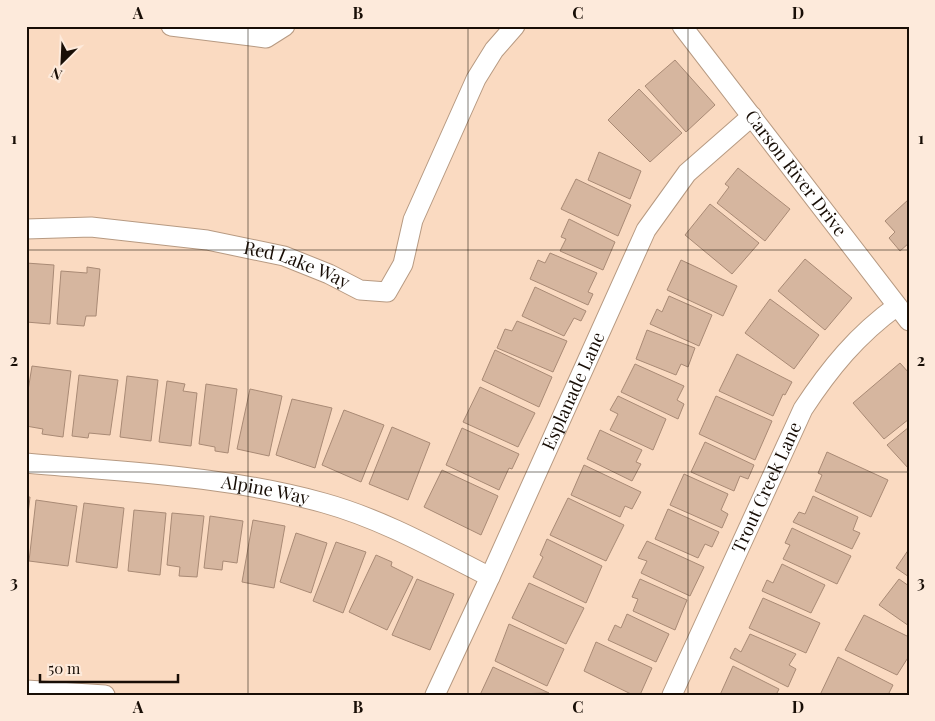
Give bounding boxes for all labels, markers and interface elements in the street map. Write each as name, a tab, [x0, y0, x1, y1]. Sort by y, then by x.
text: A	[132, 2, 144, 23]
text: B	[353, 2, 364, 23]
text: C	[572, 2, 584, 23]
text: D	[792, 2, 804, 23]
north arrow	[38, 38, 88, 88]
text: N	[48, 64, 65, 85]
street label: Carson River Drive	[740, 105, 853, 241]
text: 1	[11, 127, 17, 148]
text: 1	[918, 127, 924, 148]
street label: Red Lake Way	[242, 235, 354, 294]
street label: Esplanade Lane	[536, 328, 610, 453]
text: 2	[10, 349, 18, 370]
text: 2	[917, 349, 925, 370]
street label: Trout Creek Lane	[726, 418, 806, 557]
street label: Alpine Way	[219, 469, 312, 510]
text: 3	[10, 571, 18, 592]
text: 3	[917, 571, 925, 592]
scale bar	[40, 651, 178, 683]
text: 50 m	[48, 658, 81, 678]
text: A	[132, 696, 144, 717]
text: B	[353, 696, 364, 717]
text: C	[572, 696, 584, 717]
text: D	[792, 696, 804, 717]

